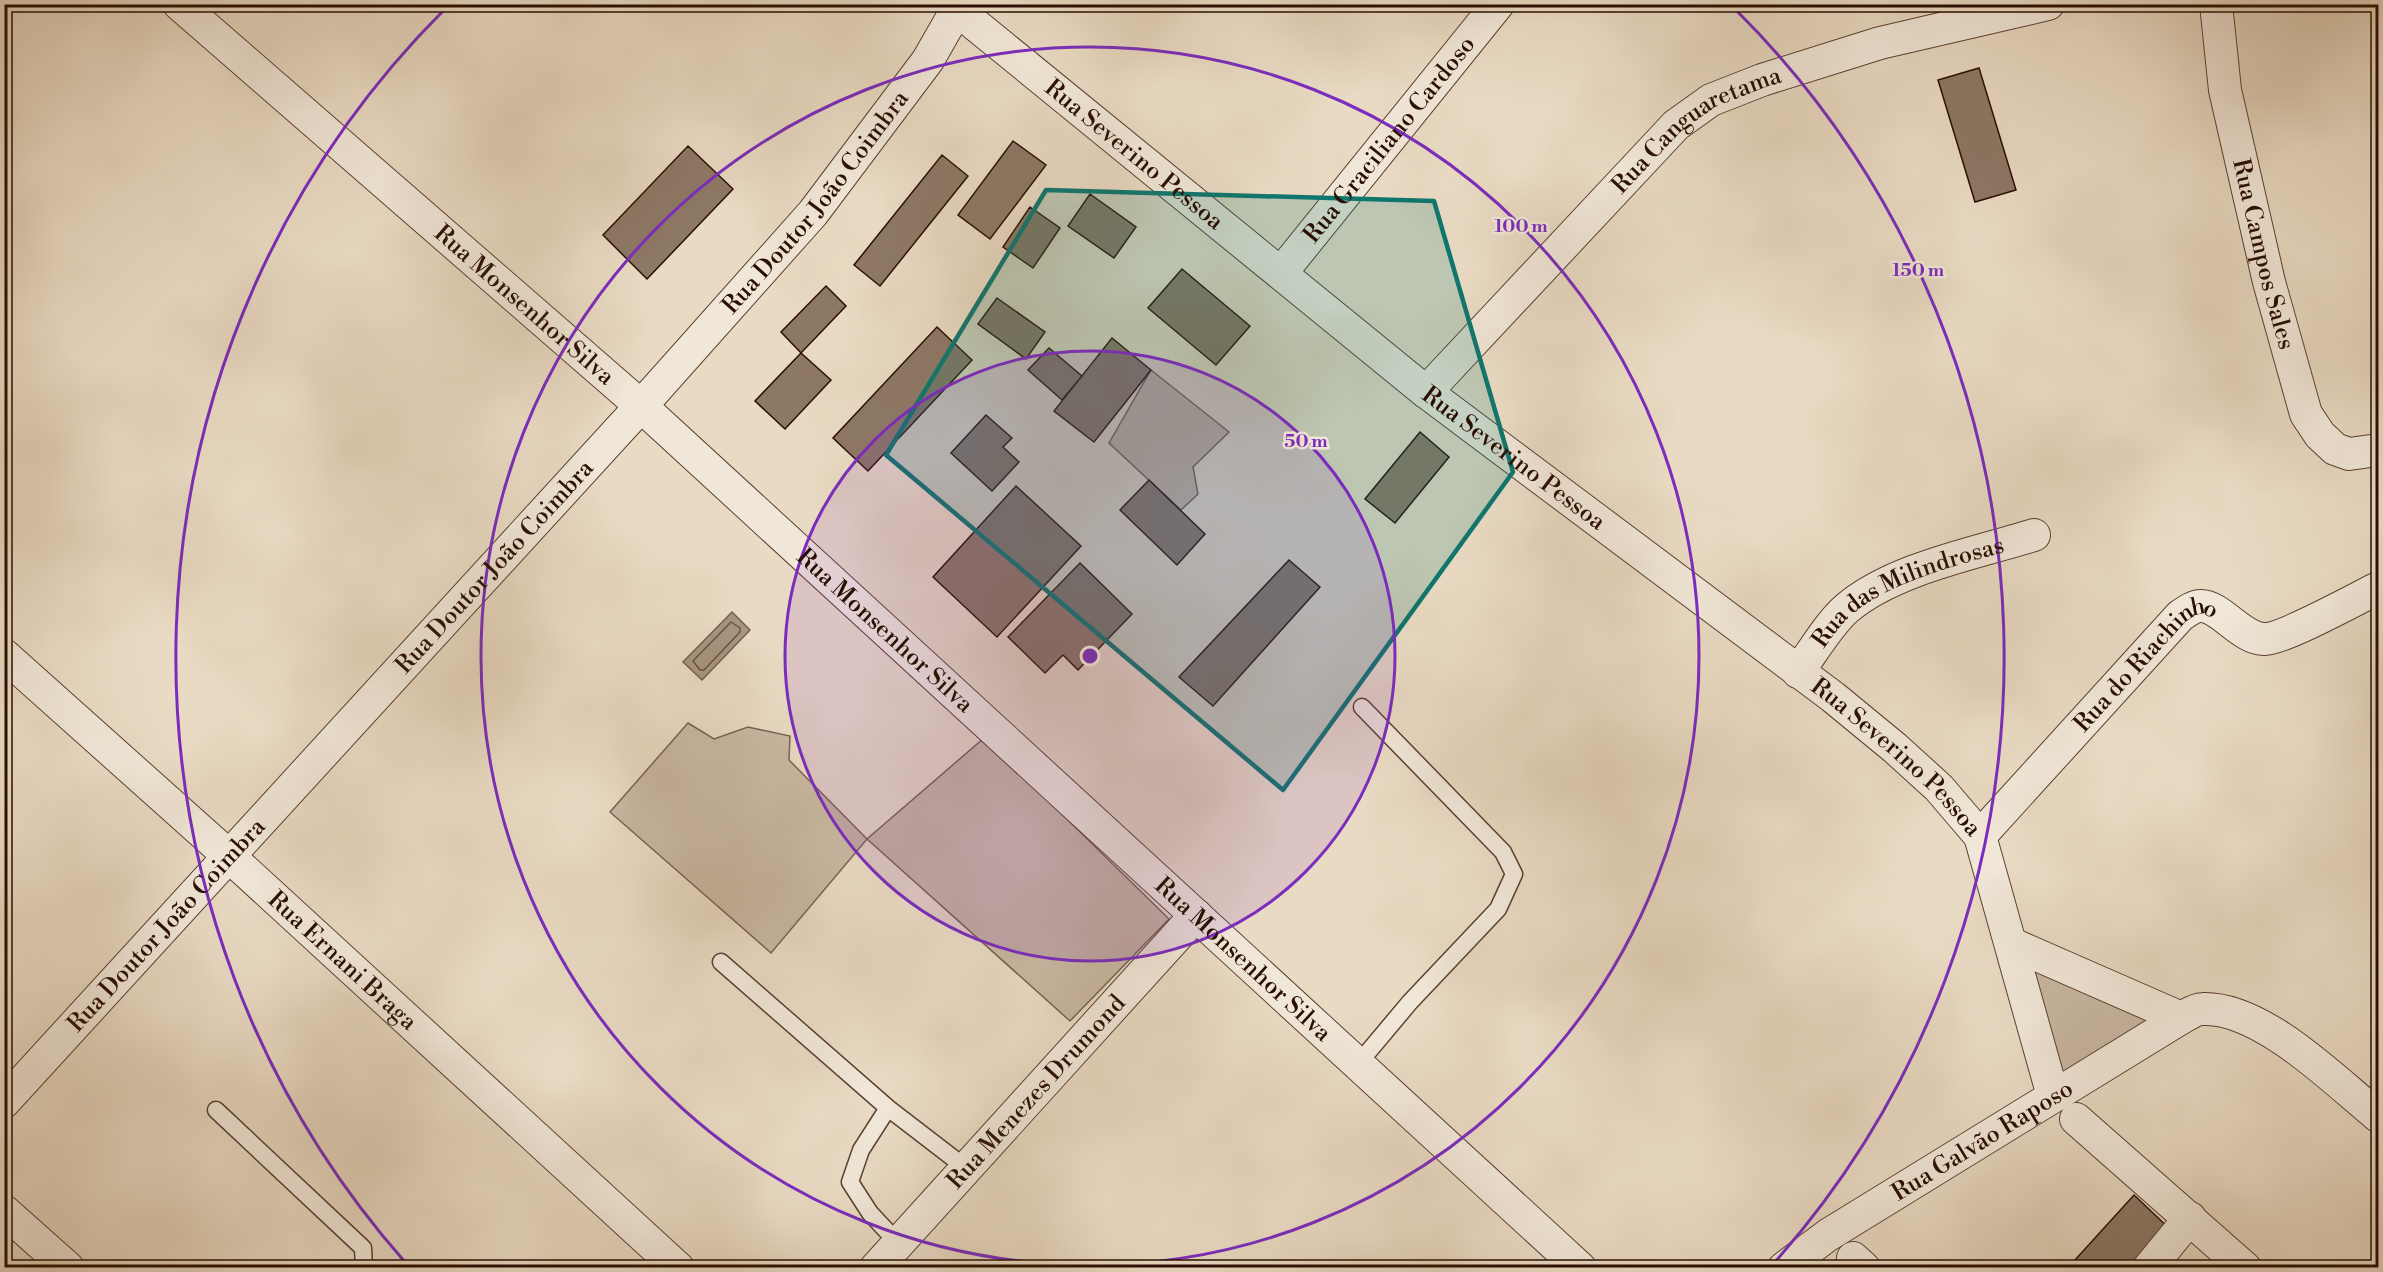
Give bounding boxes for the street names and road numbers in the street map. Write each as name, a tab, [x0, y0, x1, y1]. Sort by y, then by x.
street label: Rua Graciliano Cardoso	[1297, 30, 1482, 249]
street label: Rua Canguaretama	[1605, 61, 1786, 200]
street label: Rua Severino Pessoa	[1038, 73, 1230, 237]
street label: Rua Doutor João Coimbra	[716, 84, 916, 321]
street label: Rua Campos Sales	[2225, 156, 2301, 353]
street label: Rua Monsenhor Silva	[427, 219, 621, 393]
street label: Rua Severino Pessoa	[1415, 380, 1612, 538]
street label: Rua Doutor João Coimbra	[389, 453, 601, 680]
street label: Rua das Milindrosas	[1805, 530, 2008, 654]
street label: Rua Monsenhor Silva	[790, 542, 980, 720]
street label: Rua do Riachinho	[2068, 591, 2223, 739]
street label: Rua Severino Pessoa	[1804, 672, 1988, 844]
street label: Rua Doutor João Coimbra	[61, 812, 273, 1039]
street label: Rua Monsenhor Silva	[1148, 871, 1338, 1049]
street label: Rua Ernani Braga	[261, 885, 424, 1038]
street label: Rua Menezes Drumond	[941, 989, 1133, 1196]
street label: Rua Galvão Raposo	[1886, 1074, 2079, 1208]

